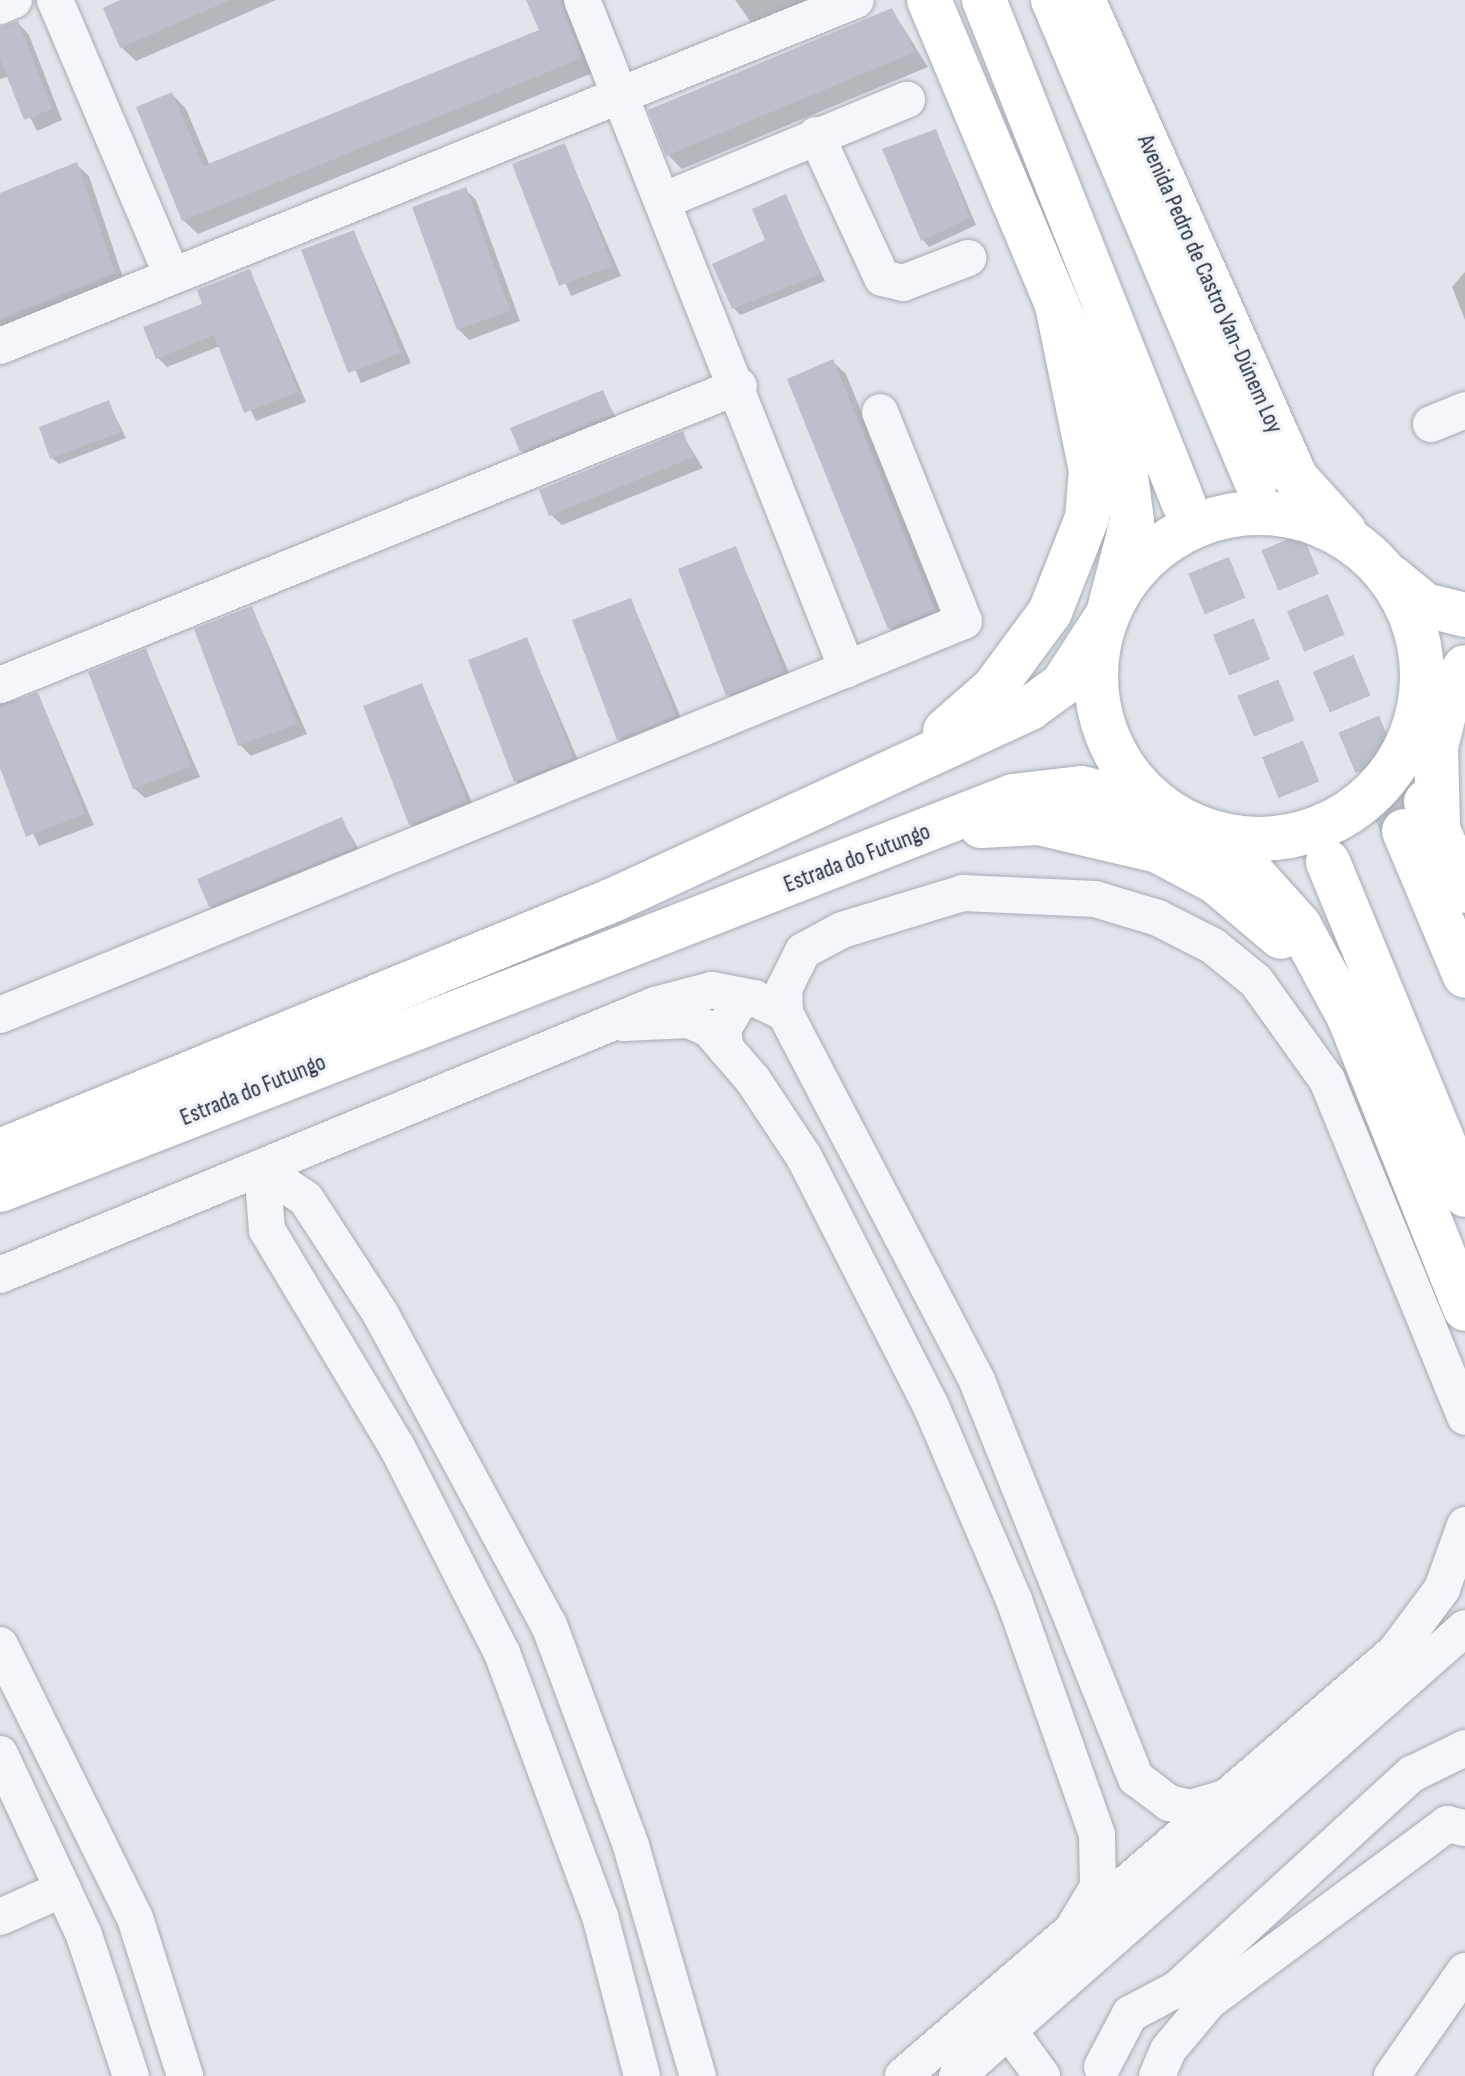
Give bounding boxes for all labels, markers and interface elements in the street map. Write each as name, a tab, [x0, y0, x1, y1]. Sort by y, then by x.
street label: Avenida Pedro de Castro Van-Dúnem Loy	[1131, 130, 1289, 438]
street label: Estrada do Futungo	[780, 817, 934, 899]
street label: Estrada do Futungo	[176, 1048, 330, 1132]

